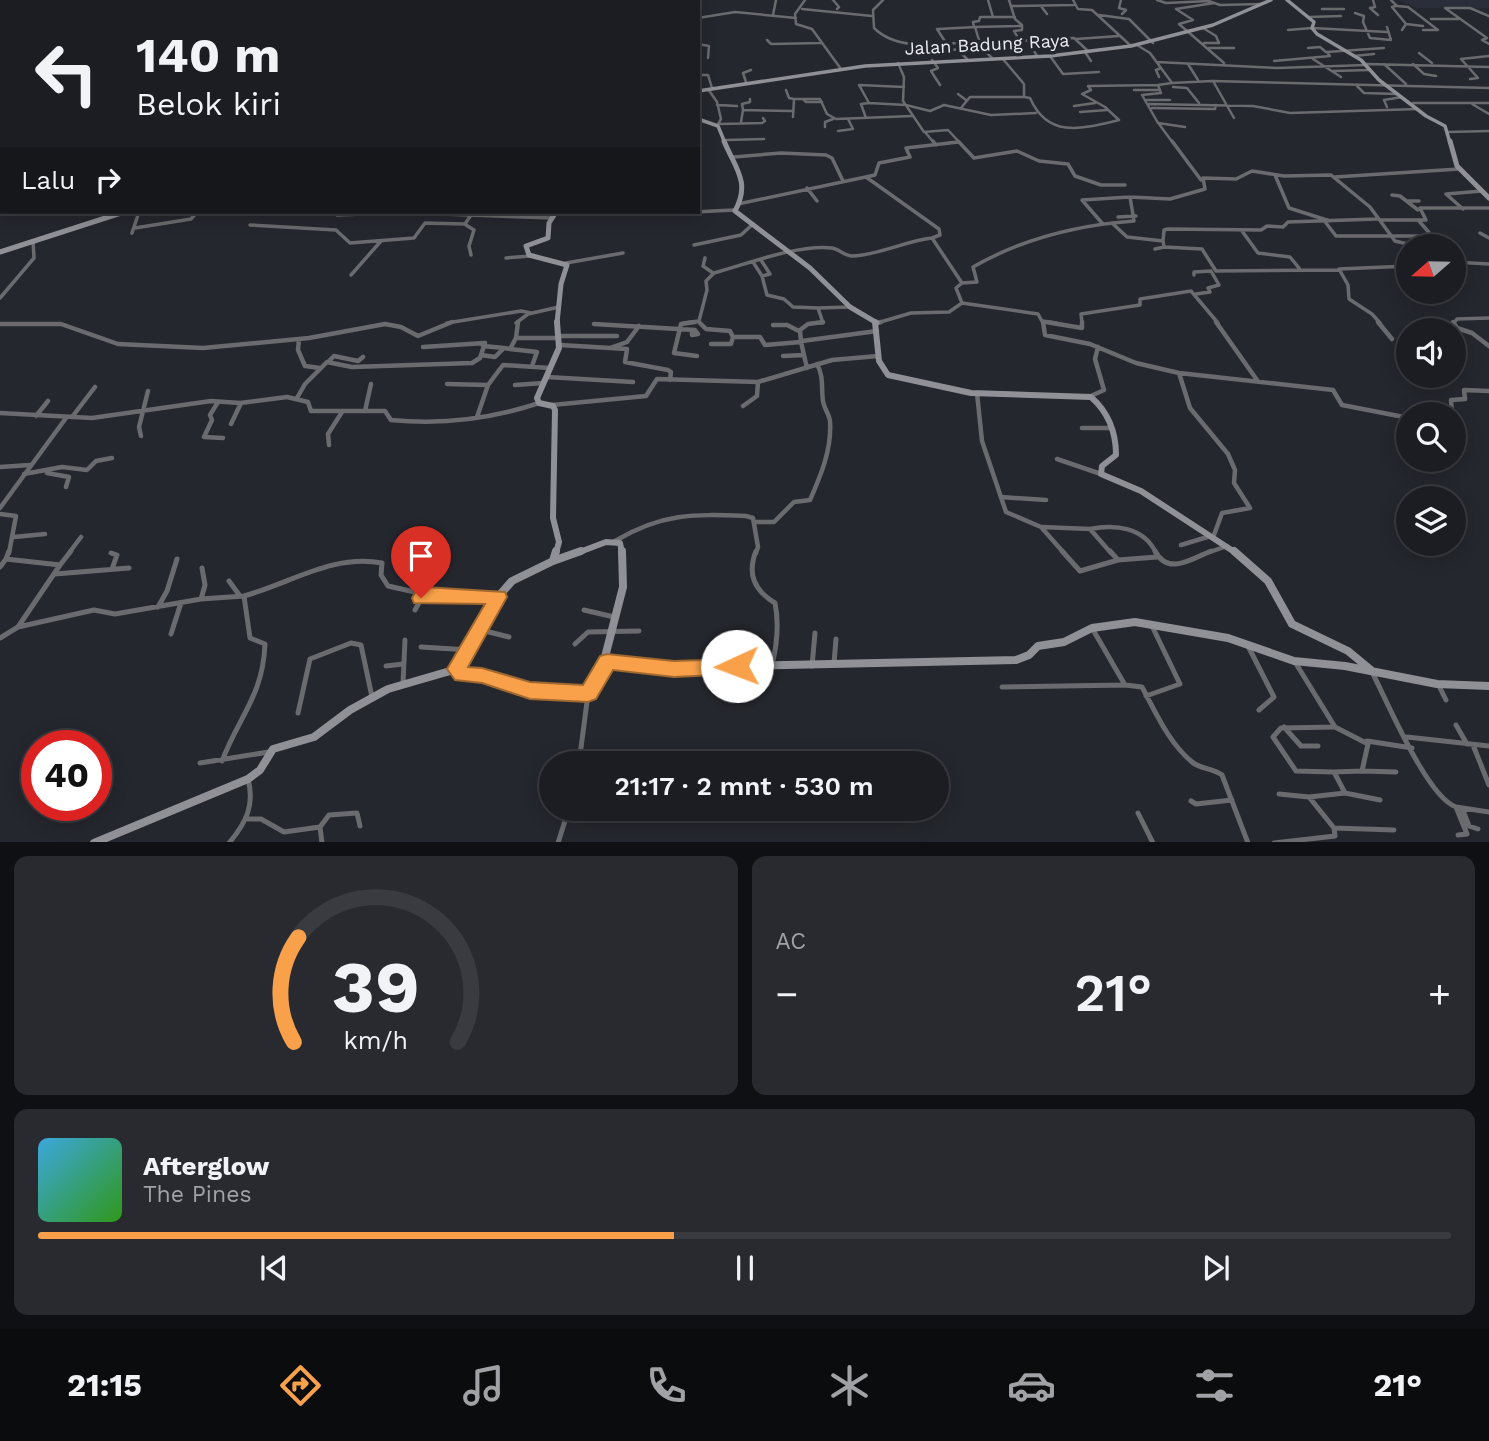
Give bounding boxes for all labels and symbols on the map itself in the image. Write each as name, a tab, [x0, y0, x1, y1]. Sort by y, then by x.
street label: Jalan Badung Raya	[904, 29, 1070, 59]
north arrow	[1396, 234, 1466, 304]
pin	[391, 526, 451, 598]
position arrow	[700, 629, 774, 703]
speed limit sign: 40	[21, 730, 112, 821]

